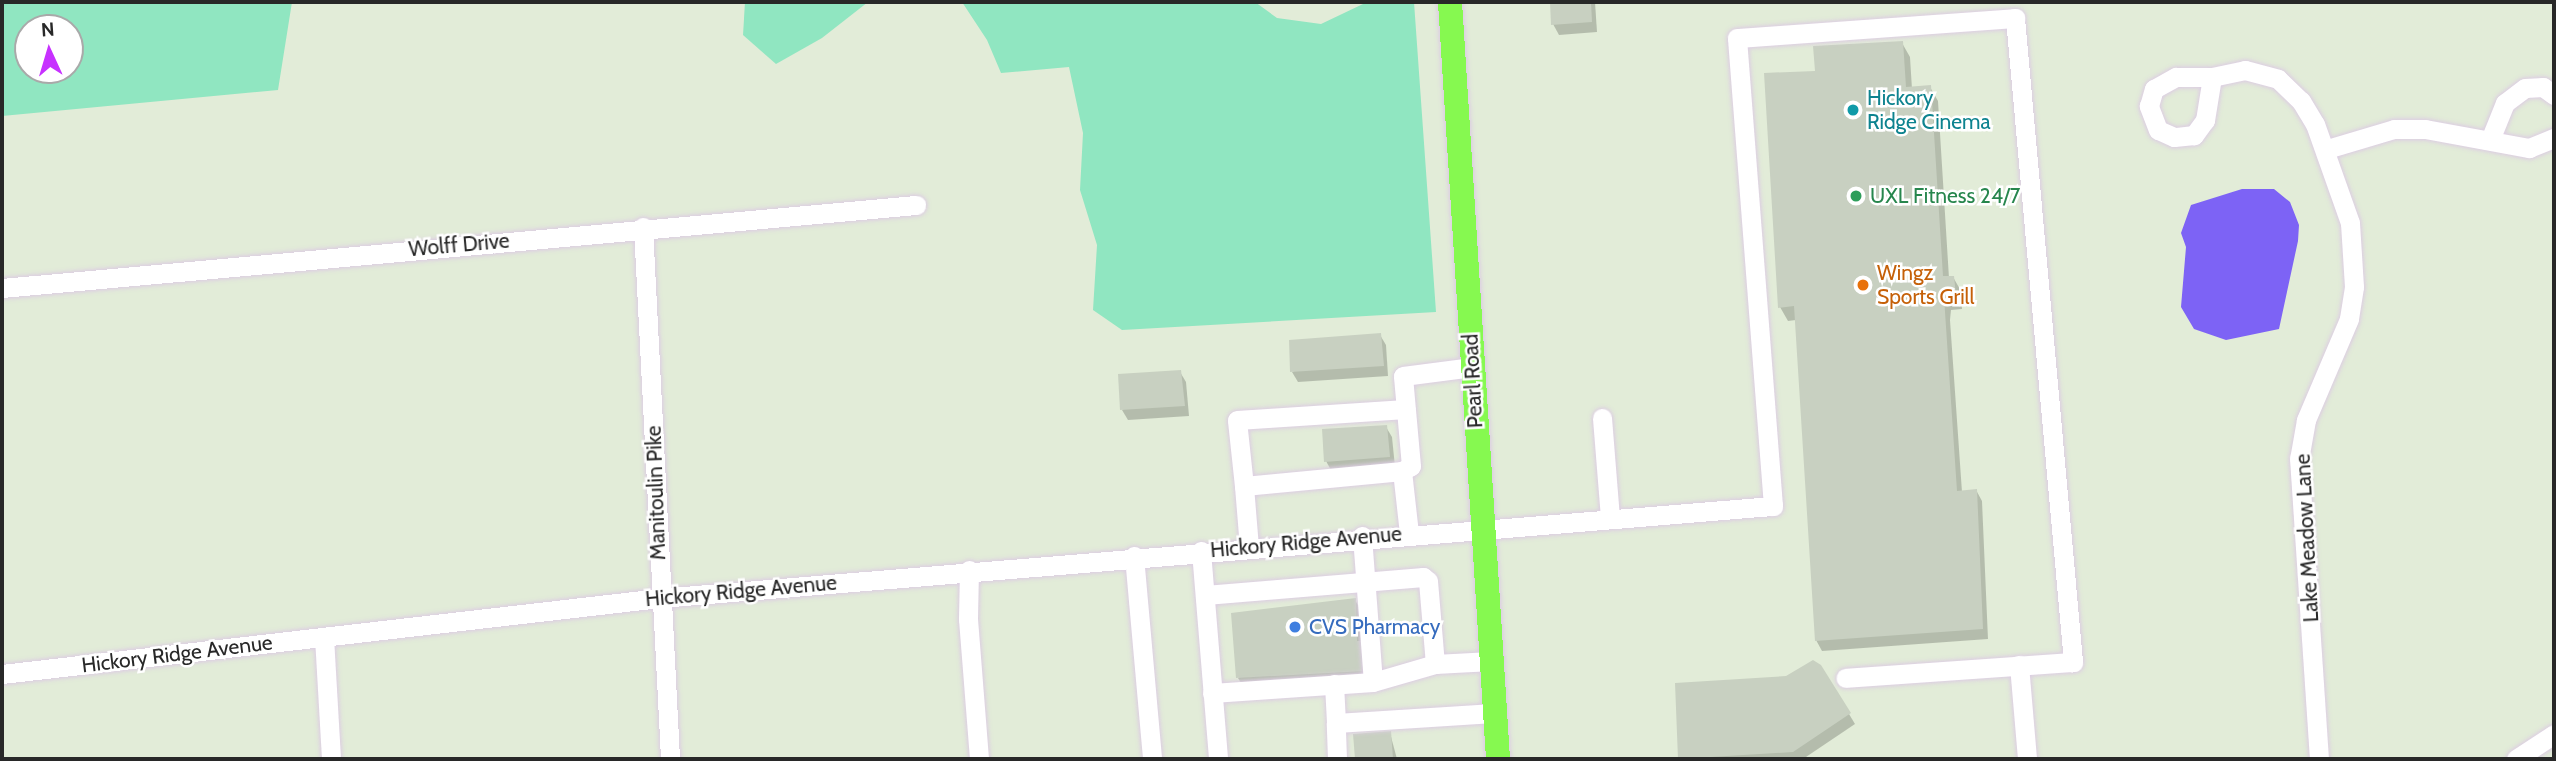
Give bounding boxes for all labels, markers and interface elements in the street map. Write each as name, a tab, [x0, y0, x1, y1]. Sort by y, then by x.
north arrow	[14, 14, 84, 84]
text: N	[40, 18, 55, 41]
place label: Hickory Ridge Cinema	[1867, 85, 1991, 135]
marker: Hickory Ridge Cinema	[1845, 102, 1861, 118]
place label: UXL Fitness 24/7	[1870, 183, 2020, 209]
marker: UXL Fitness 24/7	[1848, 188, 1864, 204]
street label: Wolff Drive	[407, 228, 511, 262]
place label: Wingz Sports Grill	[1877, 260, 1975, 310]
marker: Wingz Sports Grill	[1855, 277, 1871, 293]
street label: Pearl Road	[1458, 333, 1488, 429]
street label: Manitoulin Pike	[641, 425, 671, 561]
street label: Lake Meadow Lane	[2290, 453, 2324, 623]
street label: Hickory Ridge Avenue	[1209, 521, 1403, 563]
street label: Hickory Ridge Avenue	[644, 570, 838, 612]
place label: CVS Pharmacy	[1309, 614, 1440, 640]
marker: CVS Pharmacy	[1287, 619, 1303, 635]
street label: Hickory Ridge Avenue	[80, 630, 274, 678]

